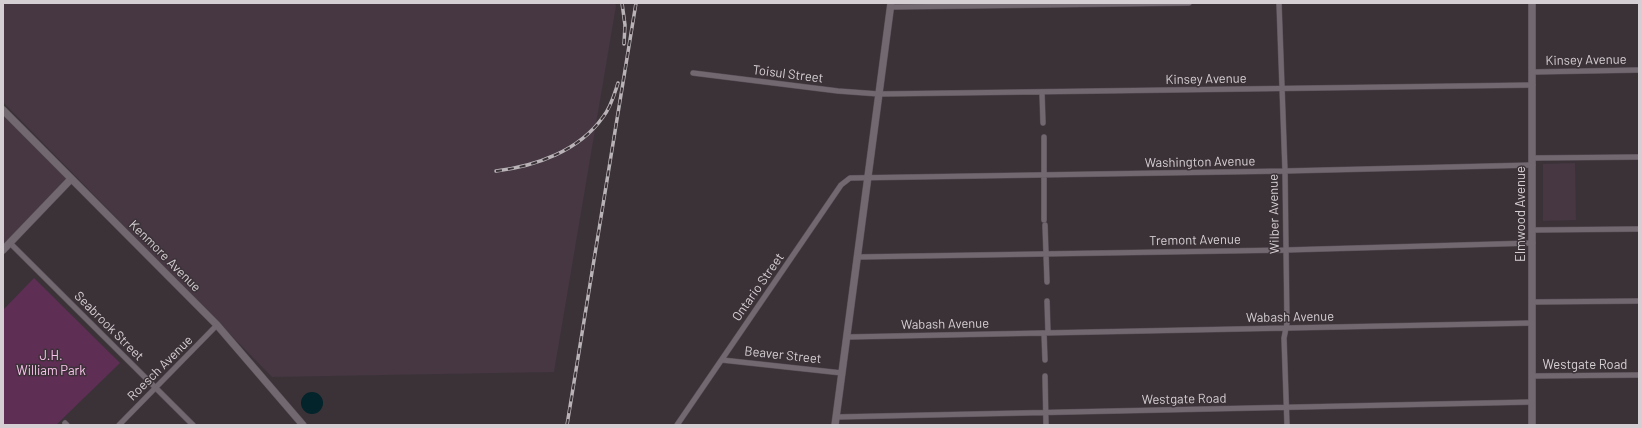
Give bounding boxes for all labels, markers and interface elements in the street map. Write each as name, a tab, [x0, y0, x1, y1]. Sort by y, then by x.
street label: Kinsey Avenue	[1545, 51, 1627, 69]
street label: Toisul Street	[752, 62, 824, 86]
street label: Kinsey Avenue	[1165, 70, 1247, 88]
street label: Washington Avenue	[1145, 153, 1255, 171]
street label: Elmwood Avenue	[1513, 166, 1529, 262]
street label: Wilber Avenue	[1266, 174, 1282, 254]
street label: Kenmore Avenue	[126, 217, 204, 295]
street label: Tremont Avenue	[1149, 231, 1241, 249]
street label: Ontario Street	[729, 250, 787, 324]
street label: Seabrook Street	[71, 288, 147, 364]
street label: Wabash Avenue	[1246, 308, 1334, 326]
street label: Wabash Avenue	[901, 315, 989, 333]
street label: Roesch Avenue	[124, 332, 196, 404]
street label: Beaver Street	[744, 343, 822, 367]
park label: J.H. William Park	[16, 348, 86, 379]
street label: Westgate Road	[1543, 357, 1627, 373]
street label: Westgate Road	[1141, 390, 1227, 408]

